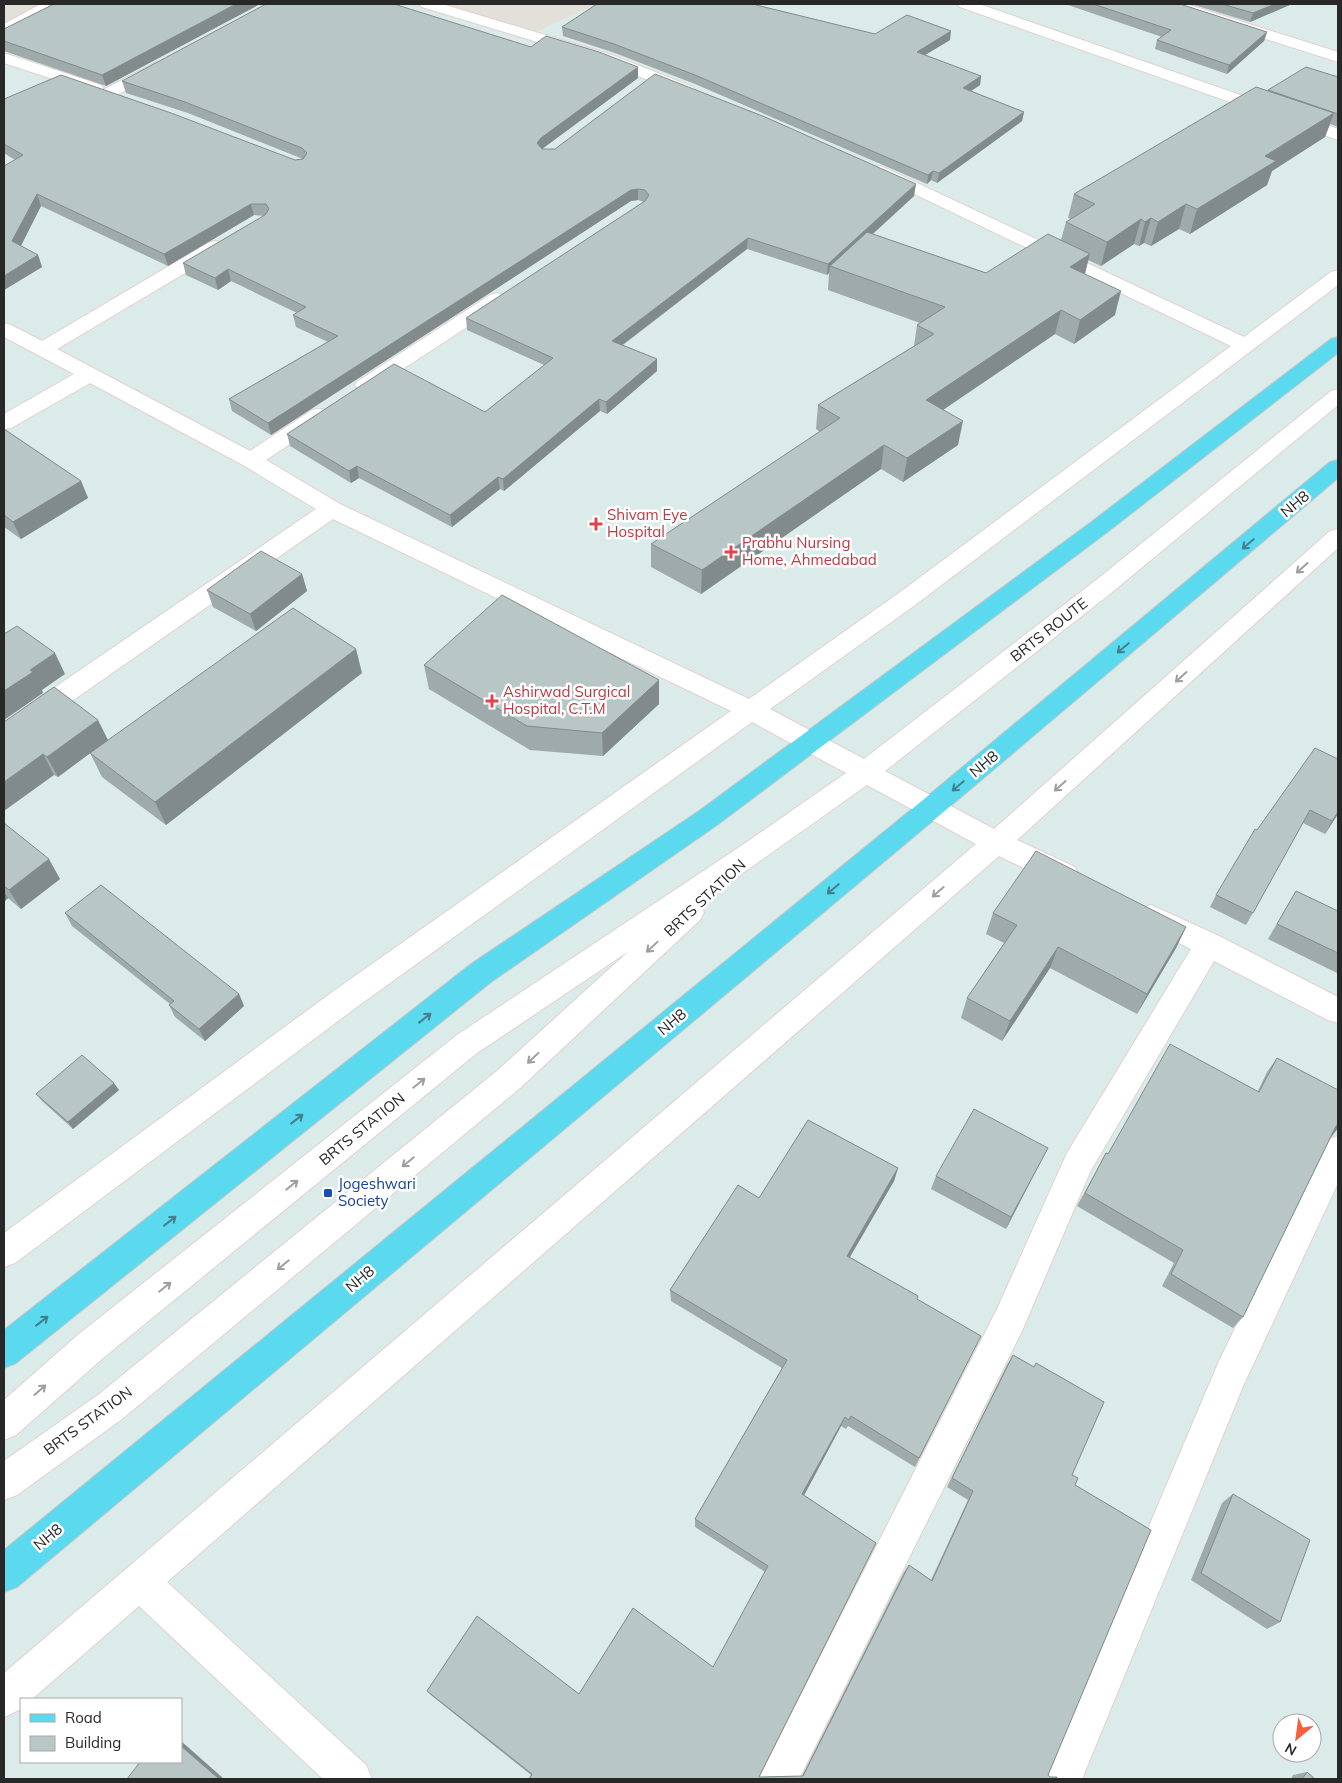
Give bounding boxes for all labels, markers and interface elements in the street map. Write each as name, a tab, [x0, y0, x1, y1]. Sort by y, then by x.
street label: NH8	[1276, 486, 1313, 521]
place label: Shivam Eye Hospital	[607, 505, 687, 541]
marker: Shivam Eye Hospital	[589, 517, 603, 531]
place label: Prabhu Nursing Home, Ahmedabad	[742, 533, 877, 569]
one-way arrow	[1242, 538, 1255, 549]
marker: Prabhu Nursing Home, Ahmedabad	[724, 545, 738, 559]
one-way arrow	[1296, 563, 1309, 574]
street label: BRTS ROUTE	[1006, 593, 1091, 666]
one-way arrow	[1117, 642, 1130, 654]
one-way arrow	[1175, 671, 1188, 683]
place label: Ashirwad Surgical Hospital, C.T.M	[503, 682, 630, 718]
marker: Ashirwad Surgical Hospital, C.T.M	[485, 694, 499, 708]
street label: NH8	[965, 746, 1002, 781]
one-way arrow	[952, 780, 965, 791]
one-way arrow	[1054, 780, 1067, 792]
street label: BRTS STATION	[660, 855, 749, 940]
one-way arrow	[827, 884, 840, 895]
one-way arrow	[931, 887, 944, 898]
one-way arrow	[645, 941, 658, 953]
street label: NH8	[653, 1004, 690, 1039]
one-way arrow	[418, 1013, 431, 1024]
one-way arrow	[526, 1052, 539, 1064]
one-way arrow	[412, 1078, 425, 1089]
street label: BRTS STATION	[315, 1088, 408, 1169]
one-way arrow	[291, 1114, 304, 1125]
one-way arrow	[402, 1157, 415, 1168]
place label: Jogeshwari Society	[338, 1174, 416, 1210]
one-way arrow	[285, 1179, 298, 1190]
marker: Jogeshwari Society	[322, 1187, 334, 1199]
one-way arrow	[163, 1215, 176, 1226]
one-way arrow	[276, 1260, 289, 1271]
street label: NH8	[341, 1261, 378, 1296]
one-way arrow	[158, 1281, 171, 1292]
one-way arrow	[35, 1316, 49, 1326]
street label: BRTS STATION	[40, 1382, 136, 1459]
one-way arrow	[34, 1385, 47, 1396]
street label: NH8	[29, 1519, 66, 1554]
legend	[20, 1698, 182, 1763]
text: Road	[65, 1708, 102, 1727]
north arrow	[1272, 1713, 1322, 1763]
text: Building	[65, 1733, 121, 1752]
text: N	[1282, 1739, 1300, 1760]

